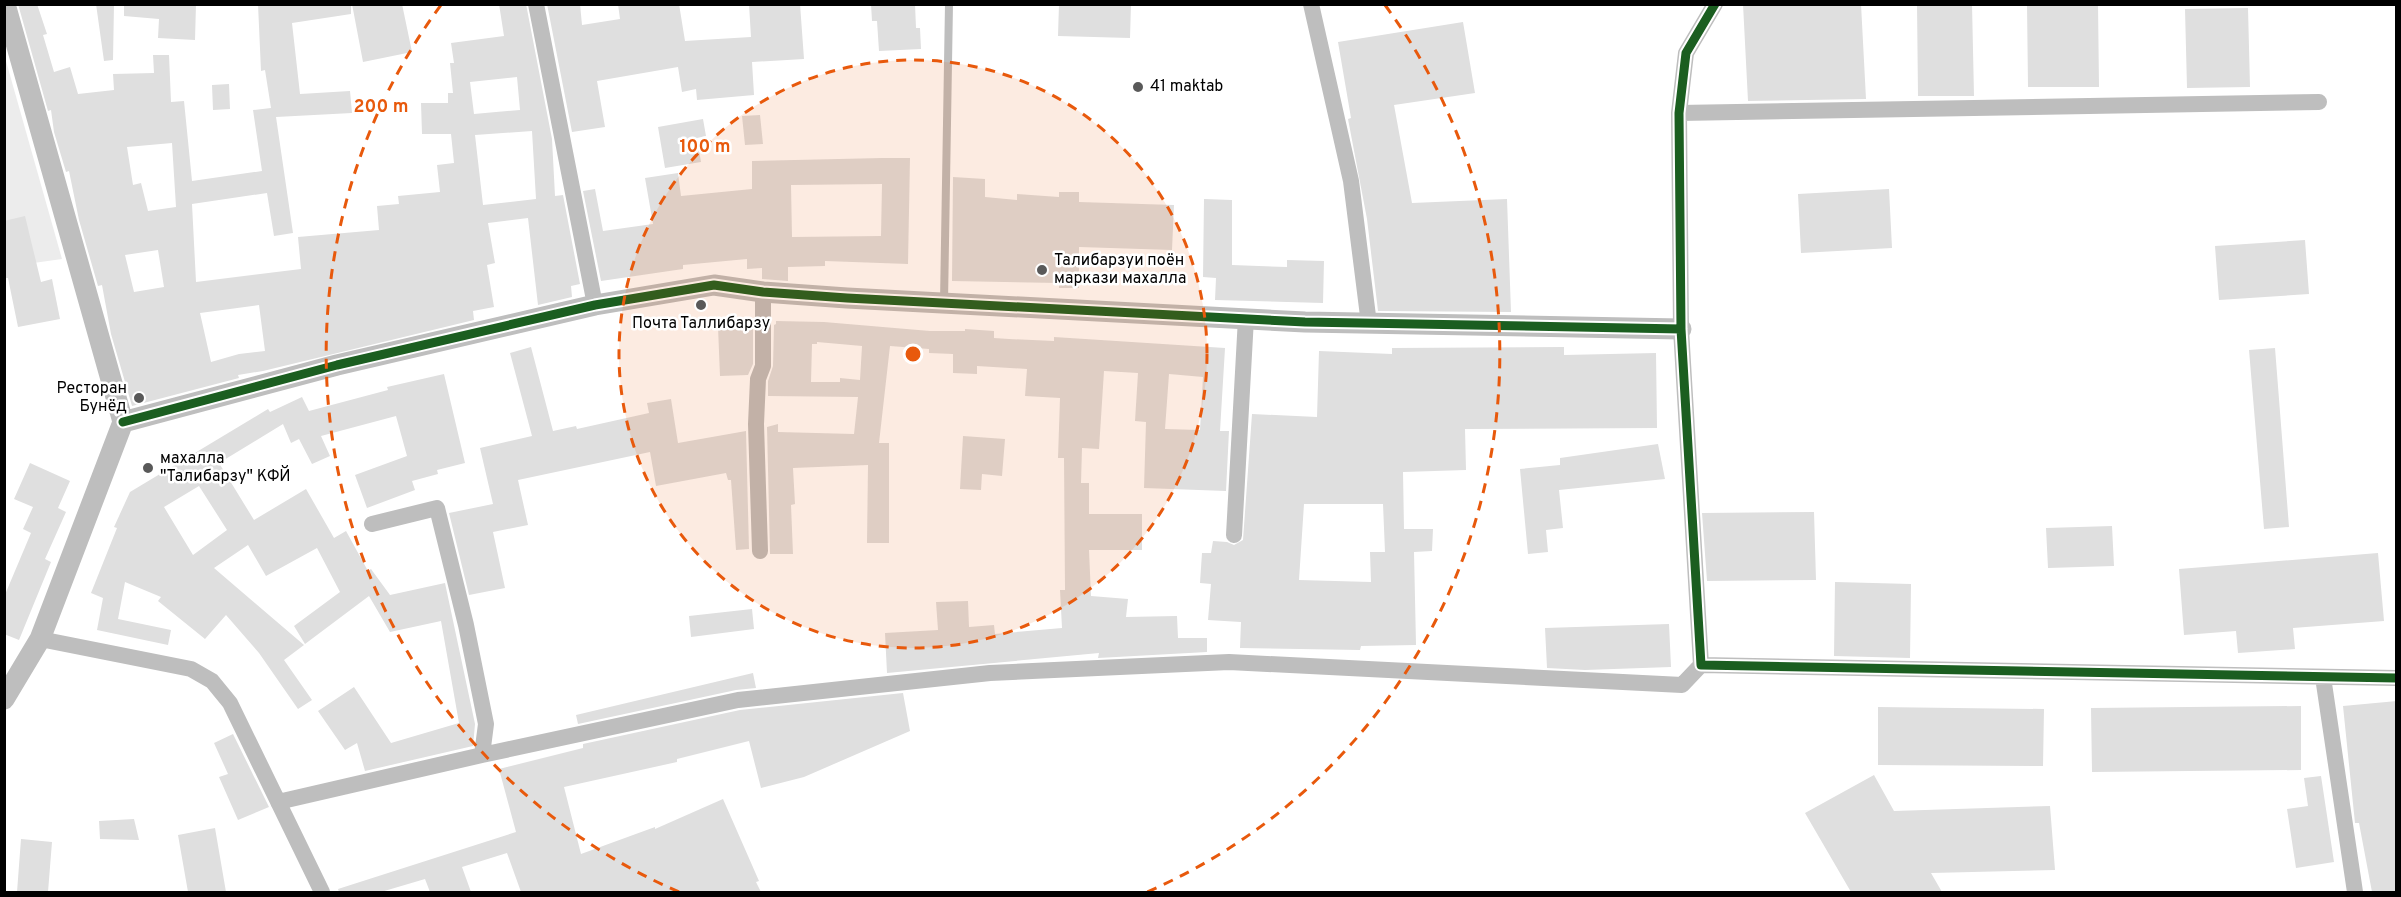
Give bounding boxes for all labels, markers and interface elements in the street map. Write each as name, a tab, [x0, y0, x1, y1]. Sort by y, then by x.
place label: 41 maktab	[1150, 77, 1223, 97]
marker: 41 maktab	[1131, 80, 1145, 94]
text: 200 m	[353, 96, 409, 119]
text: 100 m	[679, 136, 731, 159]
place label: Талибарзуи поён маркази махалла	[1054, 251, 1186, 289]
marker: Талибарзуи поён маркази махалла	[1035, 263, 1049, 277]
marker: Почта Таллибарзу	[694, 298, 708, 312]
place label: Почта Таллибарзу	[632, 314, 770, 334]
centre of rings	[903, 344, 923, 364]
place label: Ресторан Бунёд	[56, 379, 127, 417]
marker: Ресторан Бунёд	[132, 391, 146, 405]
place label: махалла "Талибарзу" КФЙ	[160, 449, 291, 487]
marker: махалла "Талибарзу" КФЙ	[141, 461, 155, 475]

